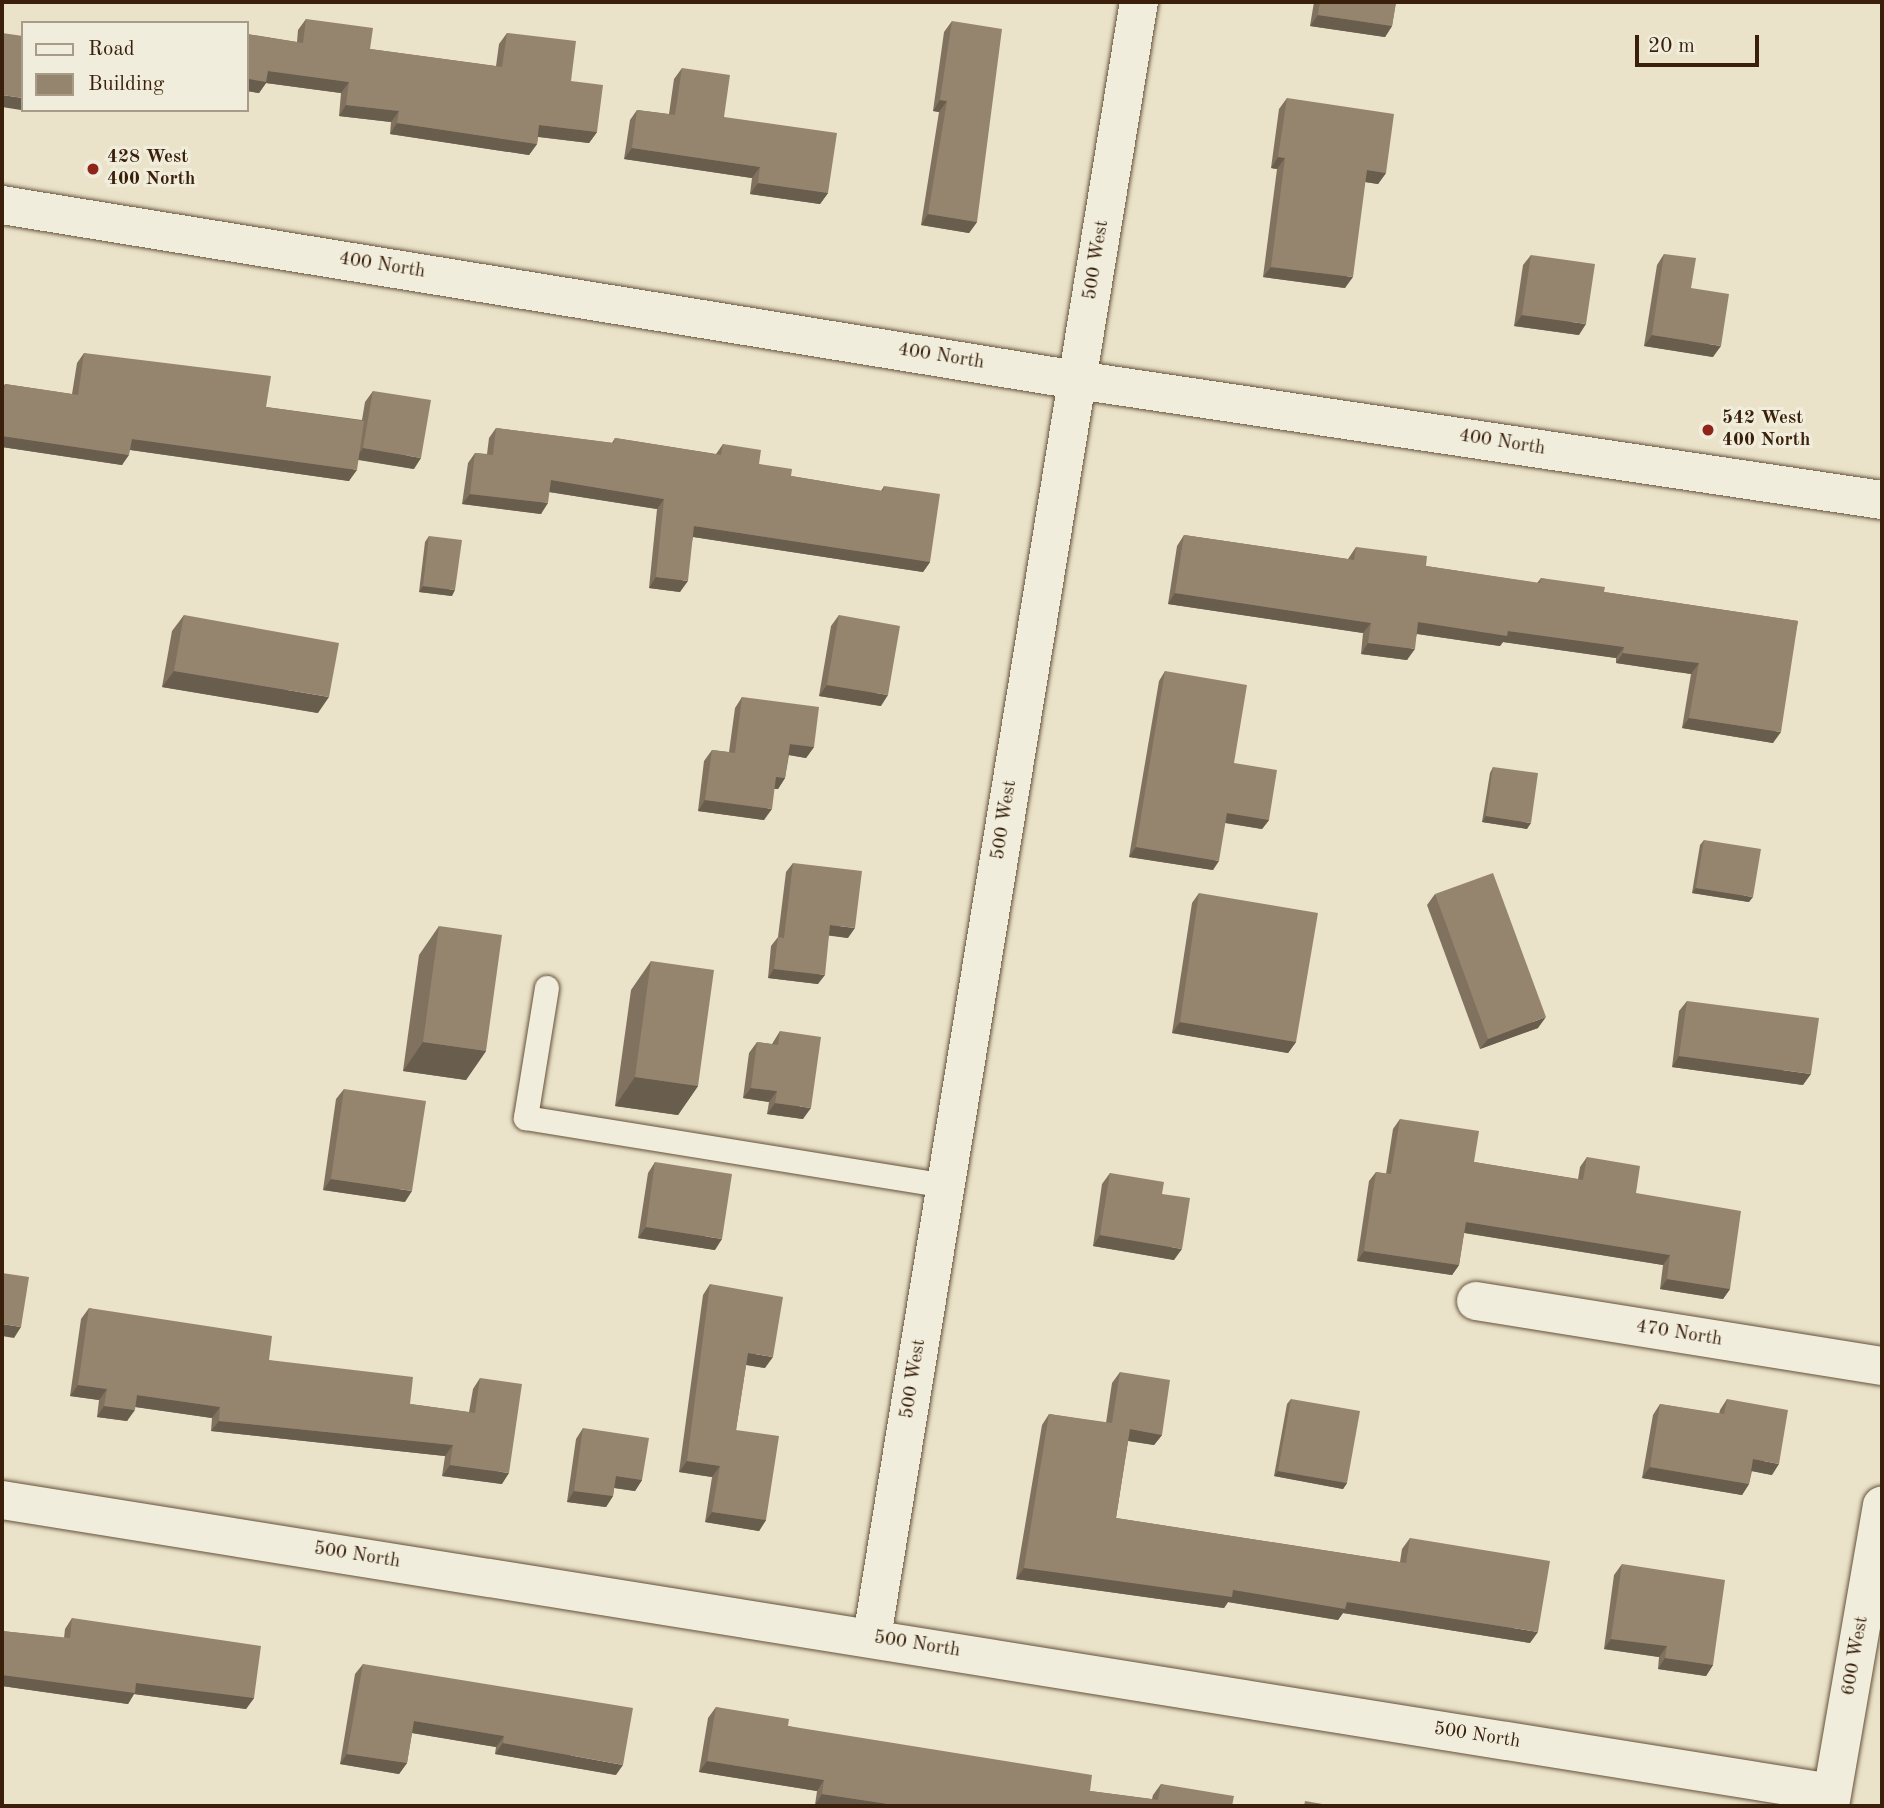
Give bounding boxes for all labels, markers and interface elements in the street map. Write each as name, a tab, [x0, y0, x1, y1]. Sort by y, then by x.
legend	[21, 21, 248, 112]
scale bar	[1639, 21, 1763, 65]
text: 20 m	[1648, 36, 1695, 57]
text: Road	[88, 39, 135, 60]
text: Building	[88, 74, 164, 95]
place label: 428 West 400 North	[107, 147, 195, 191]
marker: 428 West 400 North	[85, 161, 101, 177]
street label: 500 West	[1079, 218, 1115, 302]
street label: 400 North	[337, 248, 427, 284]
street label: 400 North	[896, 339, 986, 375]
place label: 542 West 400 North	[1722, 408, 1810, 452]
marker: 542 West 400 North	[1700, 422, 1716, 438]
street label: 400 North	[1457, 425, 1547, 461]
street label: 500 West	[987, 778, 1023, 862]
street label: 470 North	[1634, 1316, 1724, 1352]
street label: 500 West	[896, 1337, 932, 1421]
street label: 500 North	[312, 1538, 402, 1574]
street label: 600 West	[1838, 1614, 1874, 1698]
street label: 500 North	[872, 1627, 962, 1663]
street label: 500 North	[1432, 1718, 1522, 1754]

